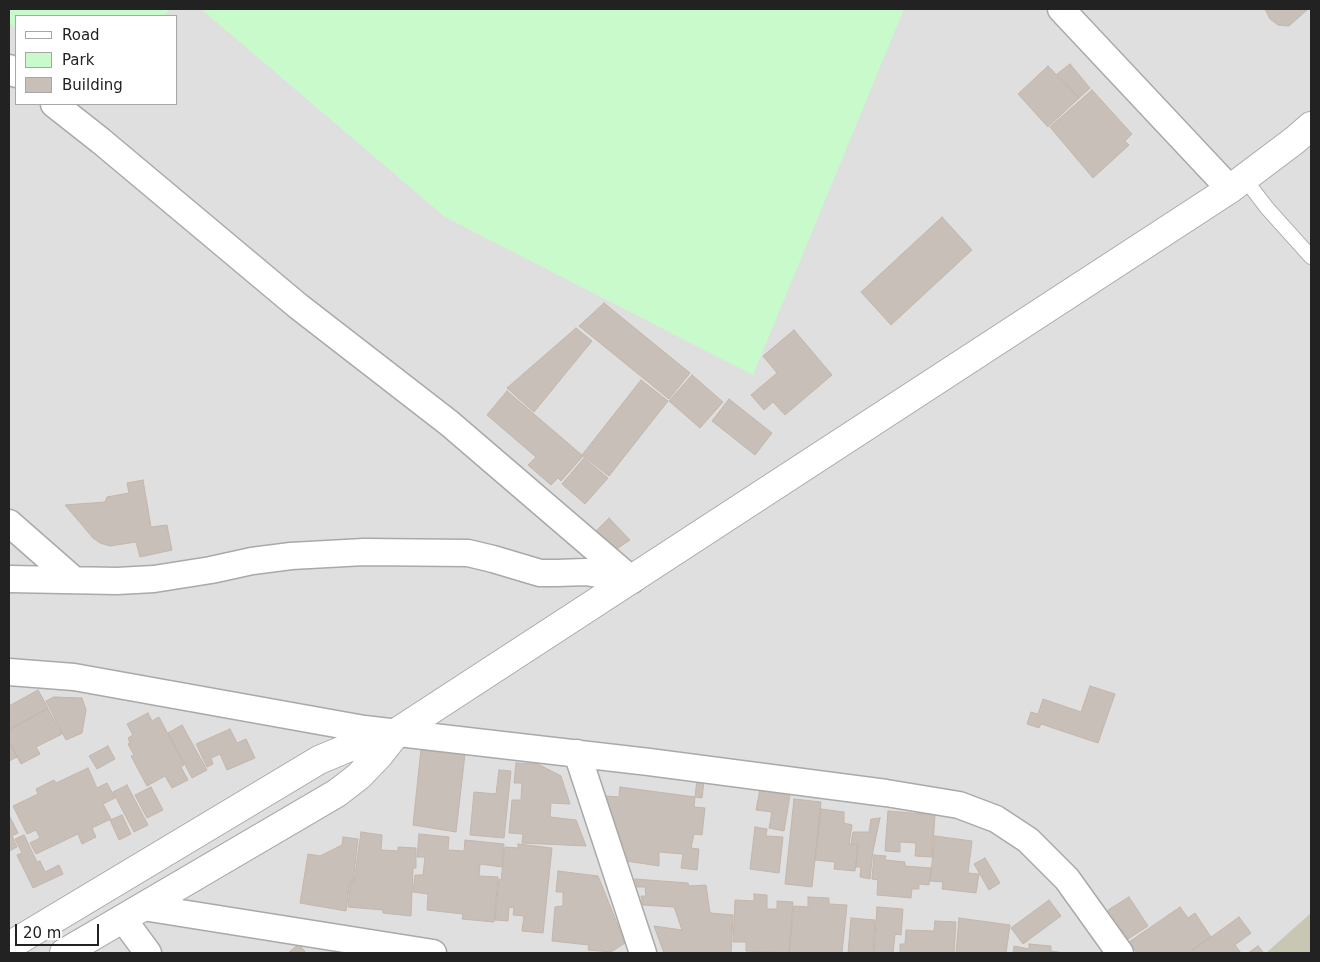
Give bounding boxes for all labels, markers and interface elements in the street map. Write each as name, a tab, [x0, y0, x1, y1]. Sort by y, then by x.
legend	[15, 15, 178, 105]
text: Road	[62, 26, 100, 44]
text: Park	[62, 51, 94, 69]
text: Building	[62, 76, 123, 94]
scale bar	[18, 914, 101, 946]
text: 20 m	[23, 924, 61, 942]

